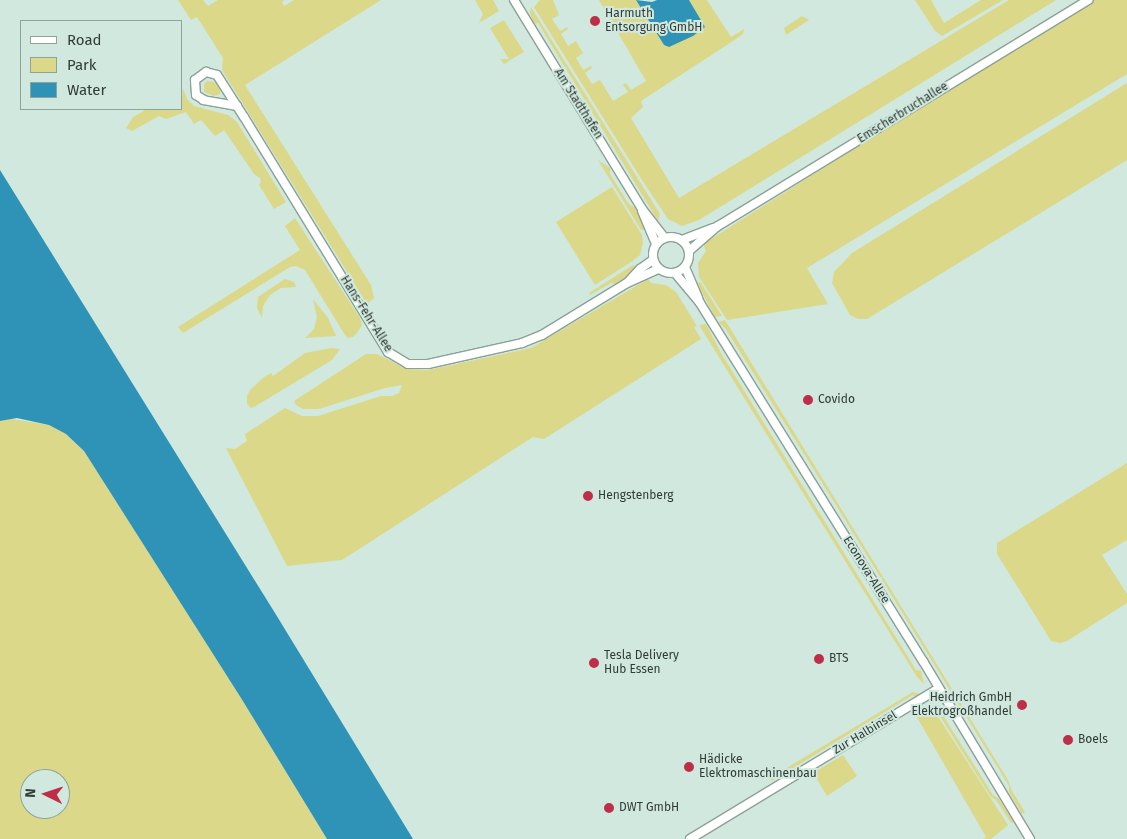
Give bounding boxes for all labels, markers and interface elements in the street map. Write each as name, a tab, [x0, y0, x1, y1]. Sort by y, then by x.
place label: Harmuth Entsorgung GmbH	[605, 7, 702, 35]
marker: Harmuth Entsorgung GmbH	[589, 15, 601, 27]
legend	[20, 20, 182, 110]
text: Road	[67, 31, 102, 49]
text: Park	[67, 56, 97, 74]
street label: Am Stadthafen	[551, 66, 605, 142]
street label: Emscherbruchallee	[855, 79, 951, 147]
text: Water	[67, 81, 106, 99]
street label: Hans-Fehr-Allee	[337, 273, 395, 355]
place label: Covido	[818, 393, 855, 407]
marker: Covido	[802, 394, 814, 406]
place label: Hengstenberg	[598, 489, 674, 503]
marker: Hengstenberg	[582, 490, 594, 502]
street label: Econova-Allee	[840, 534, 892, 606]
place label: Tesla Delivery Hub Essen	[604, 649, 679, 677]
place label: BTS	[829, 652, 849, 666]
marker: BTS	[813, 653, 825, 665]
marker: Tesla Delivery Hub Essen	[588, 657, 600, 669]
place label: Heidrich GmbH Elektrogroßhandel	[911, 691, 1012, 719]
marker: Heidrich GmbH Elektrogroßhandel	[1016, 699, 1028, 711]
street label: Zur Halbinsel	[830, 708, 900, 758]
place label: Boels	[1078, 733, 1108, 747]
marker: Boels	[1062, 734, 1074, 746]
place label: Hädicke Elektromaschinenbau	[699, 753, 817, 781]
marker: Hädicke Elektromaschinenbau	[683, 761, 695, 773]
north arrow	[20, 769, 70, 819]
text: N	[22, 788, 39, 798]
place label: DWT GmbH	[619, 801, 679, 815]
marker: DWT GmbH	[603, 802, 615, 814]

